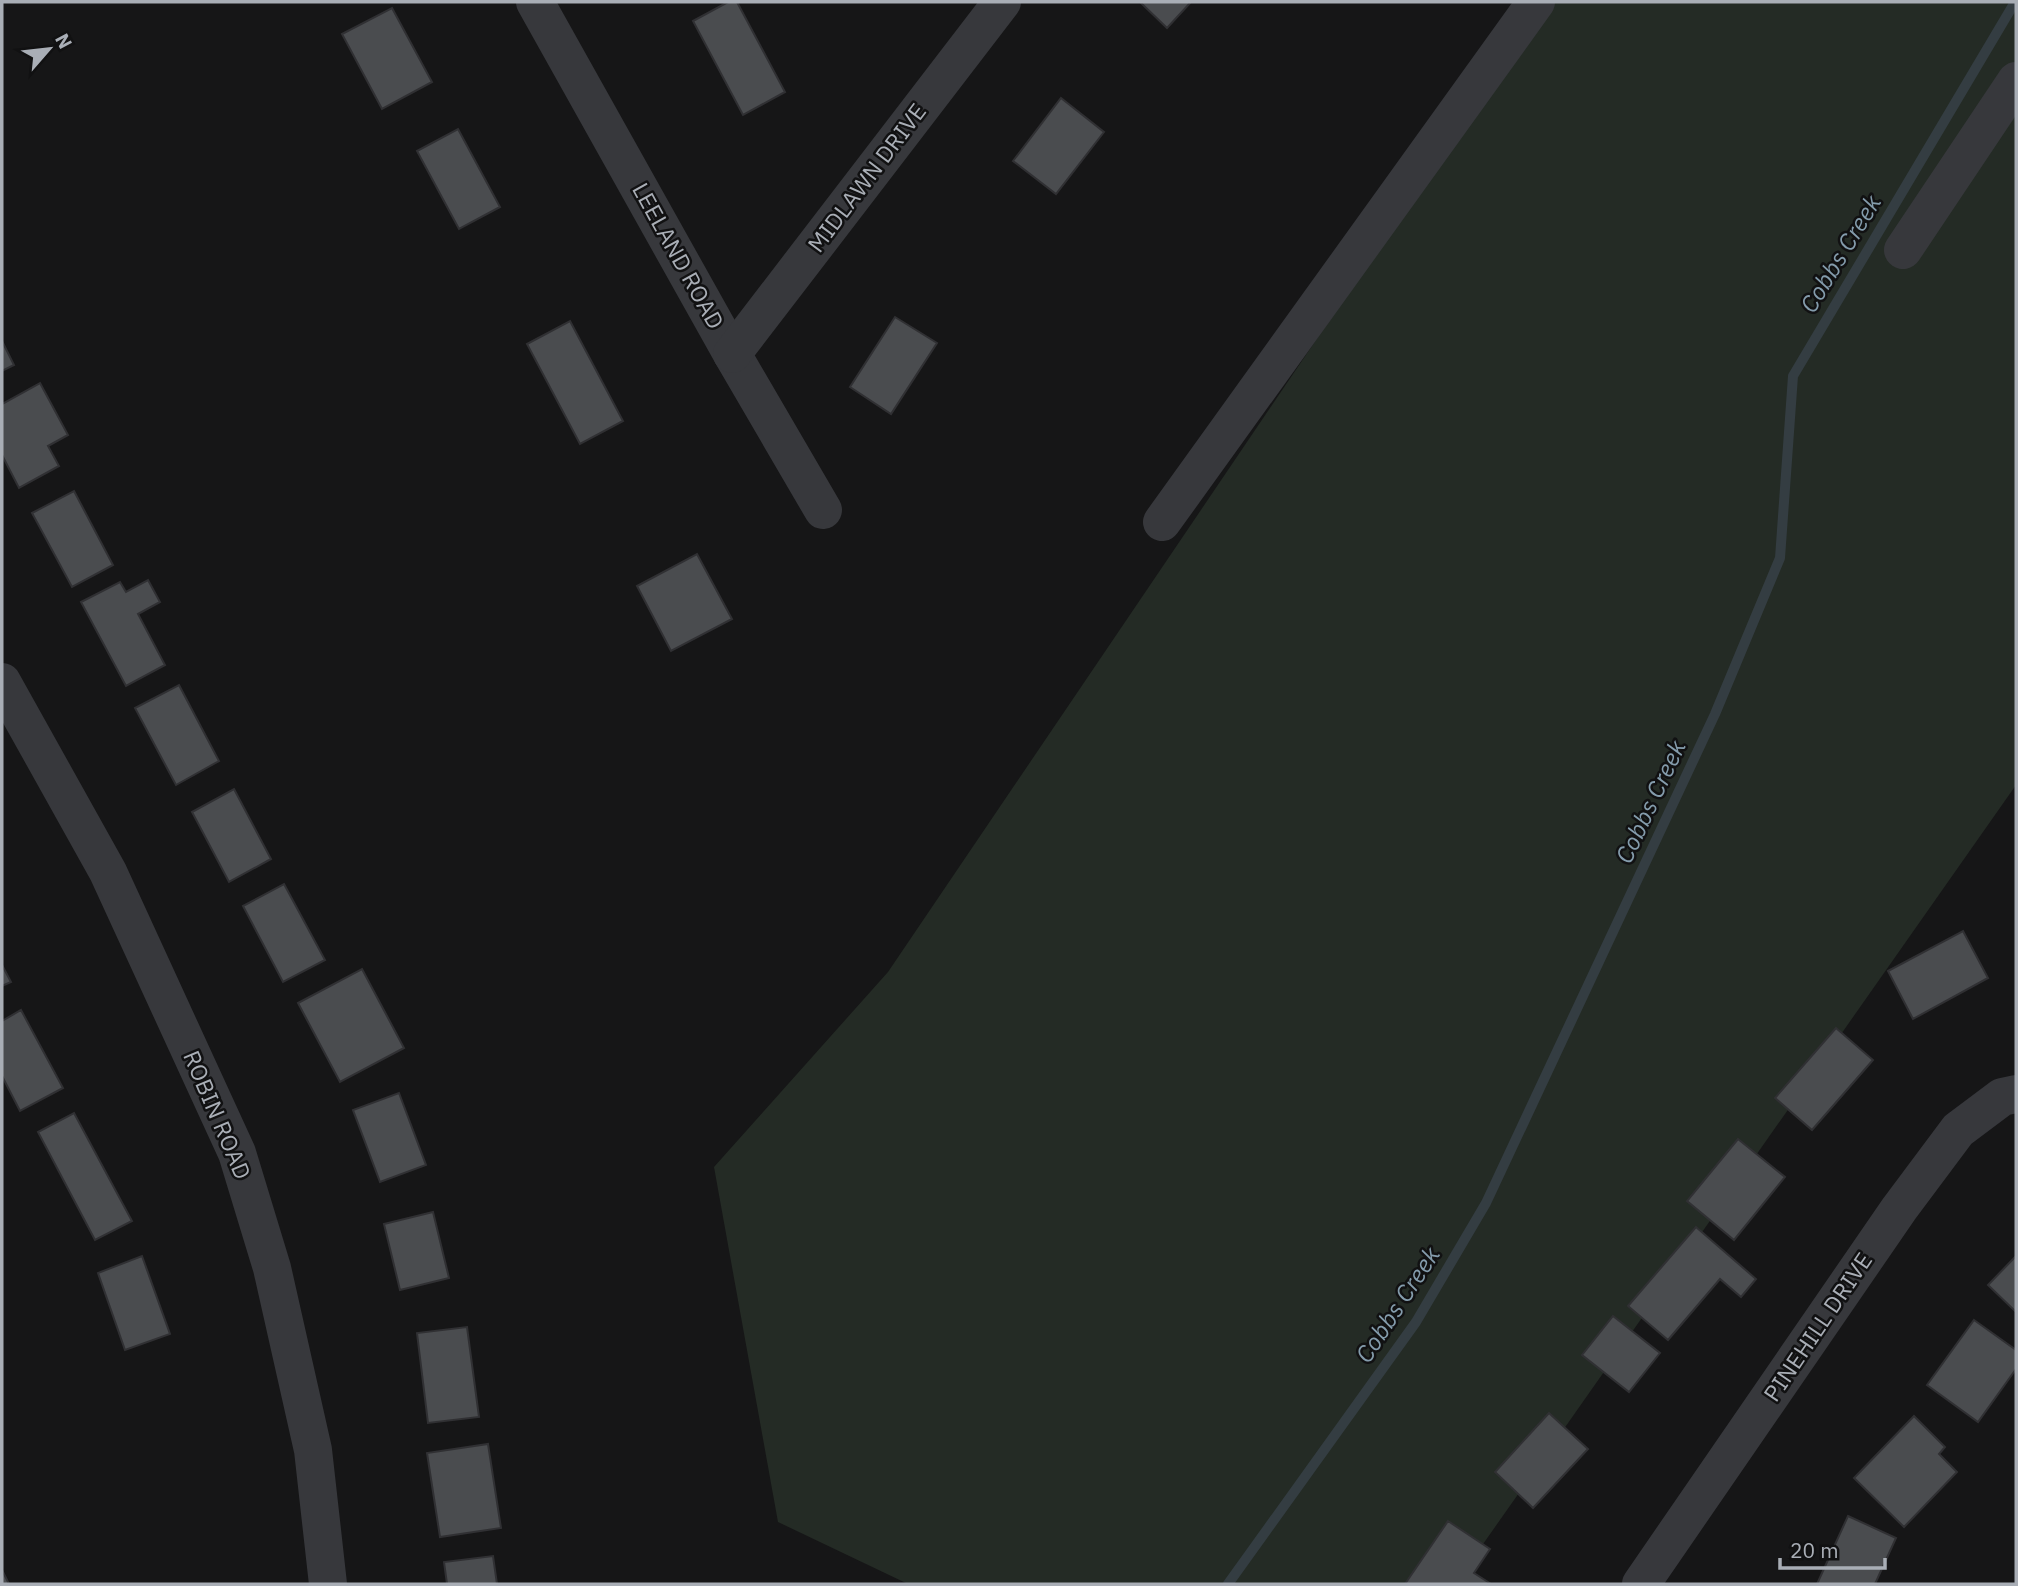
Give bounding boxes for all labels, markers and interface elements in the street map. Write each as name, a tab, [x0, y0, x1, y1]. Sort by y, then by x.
north arrow	[14, 14, 84, 84]
text: N	[50, 29, 78, 53]
street label: MIDLAWN DRIVE	[800, 97, 932, 258]
street label: LEELAND ROAD	[626, 177, 731, 334]
water label: Cobbs Creek	[1792, 188, 1888, 318]
water label: Cobbs Creek	[1608, 734, 1693, 868]
street label: ROBIN ROAD	[177, 1046, 259, 1184]
water label: Cobbs Creek	[1348, 1240, 1447, 1369]
street label: PINEHILL DRIVE	[1756, 1246, 1878, 1407]
scale bar	[1780, 1526, 1885, 1570]
text: 20 m	[1790, 1536, 1839, 1564]

